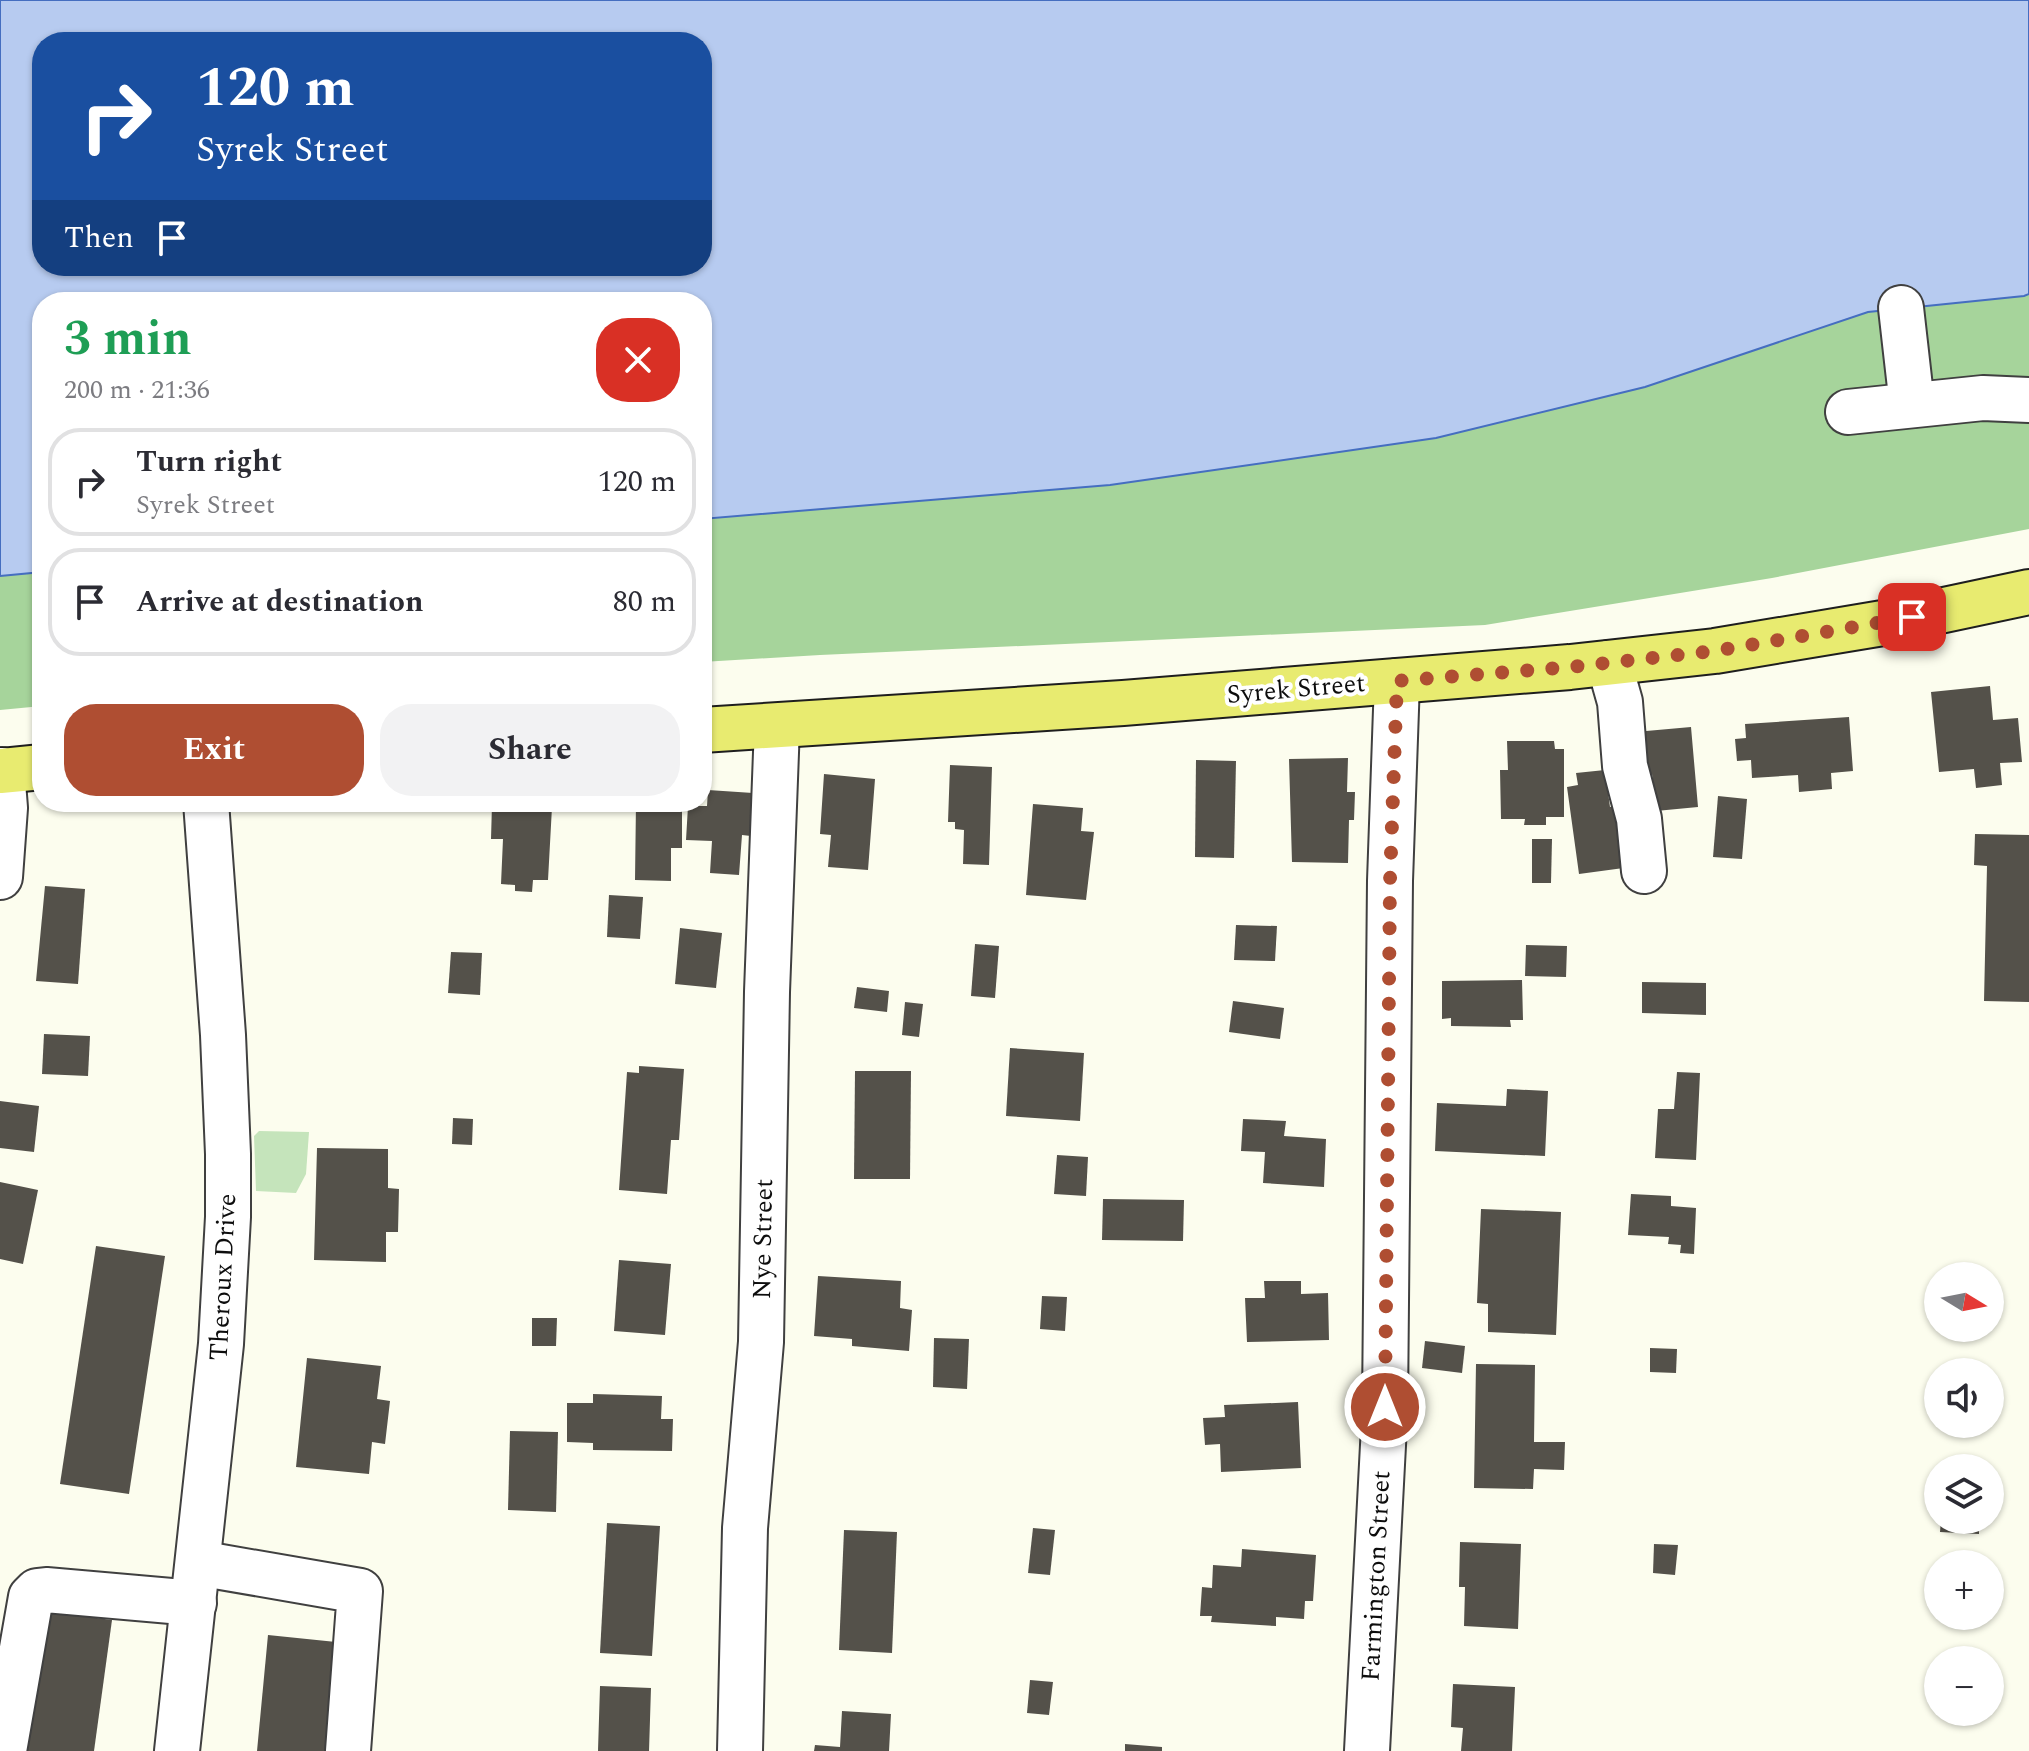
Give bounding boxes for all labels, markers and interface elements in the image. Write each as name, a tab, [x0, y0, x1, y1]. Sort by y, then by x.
text: 120 m	[196, 46, 355, 131]
icon: right	[64, 64, 168, 168]
text: Syrek Street	[196, 123, 388, 178]
text: Then	[64, 215, 134, 261]
icon: arrive	[150, 216, 194, 260]
text: 3 min	[64, 303, 192, 376]
button: close	[596, 318, 680, 402]
text: 200 m · 21:36	[64, 370, 210, 410]
text: Turn right	[136, 439, 282, 485]
text: 120 m	[598, 459, 676, 505]
icon: right	[68, 460, 112, 504]
text: Syrek Street	[136, 485, 275, 525]
text: Arrive at destination	[136, 579, 423, 625]
text: 80 m	[613, 579, 676, 625]
icon: arrive	[68, 580, 112, 624]
pin	[1878, 583, 1946, 651]
icon: arrive	[1890, 595, 1934, 639]
street label: Syrek Street	[1225, 663, 1367, 715]
button: Exit	[64, 704, 364, 796]
button: Share	[380, 704, 680, 796]
street label: Nye Street	[742, 1178, 784, 1300]
street label: Theroux Drive	[199, 1192, 247, 1362]
north arrow	[1924, 1262, 2004, 1342]
map controls	[1924, 1262, 2004, 1726]
button: sound	[1924, 1358, 2004, 1438]
position arrow	[1343, 1365, 1427, 1449]
button: layers	[1924, 1454, 2004, 1534]
street label: Farmington Street	[1351, 1470, 1401, 1682]
button: +	[1924, 1550, 2004, 1630]
button: −	[1924, 1646, 2004, 1726]

